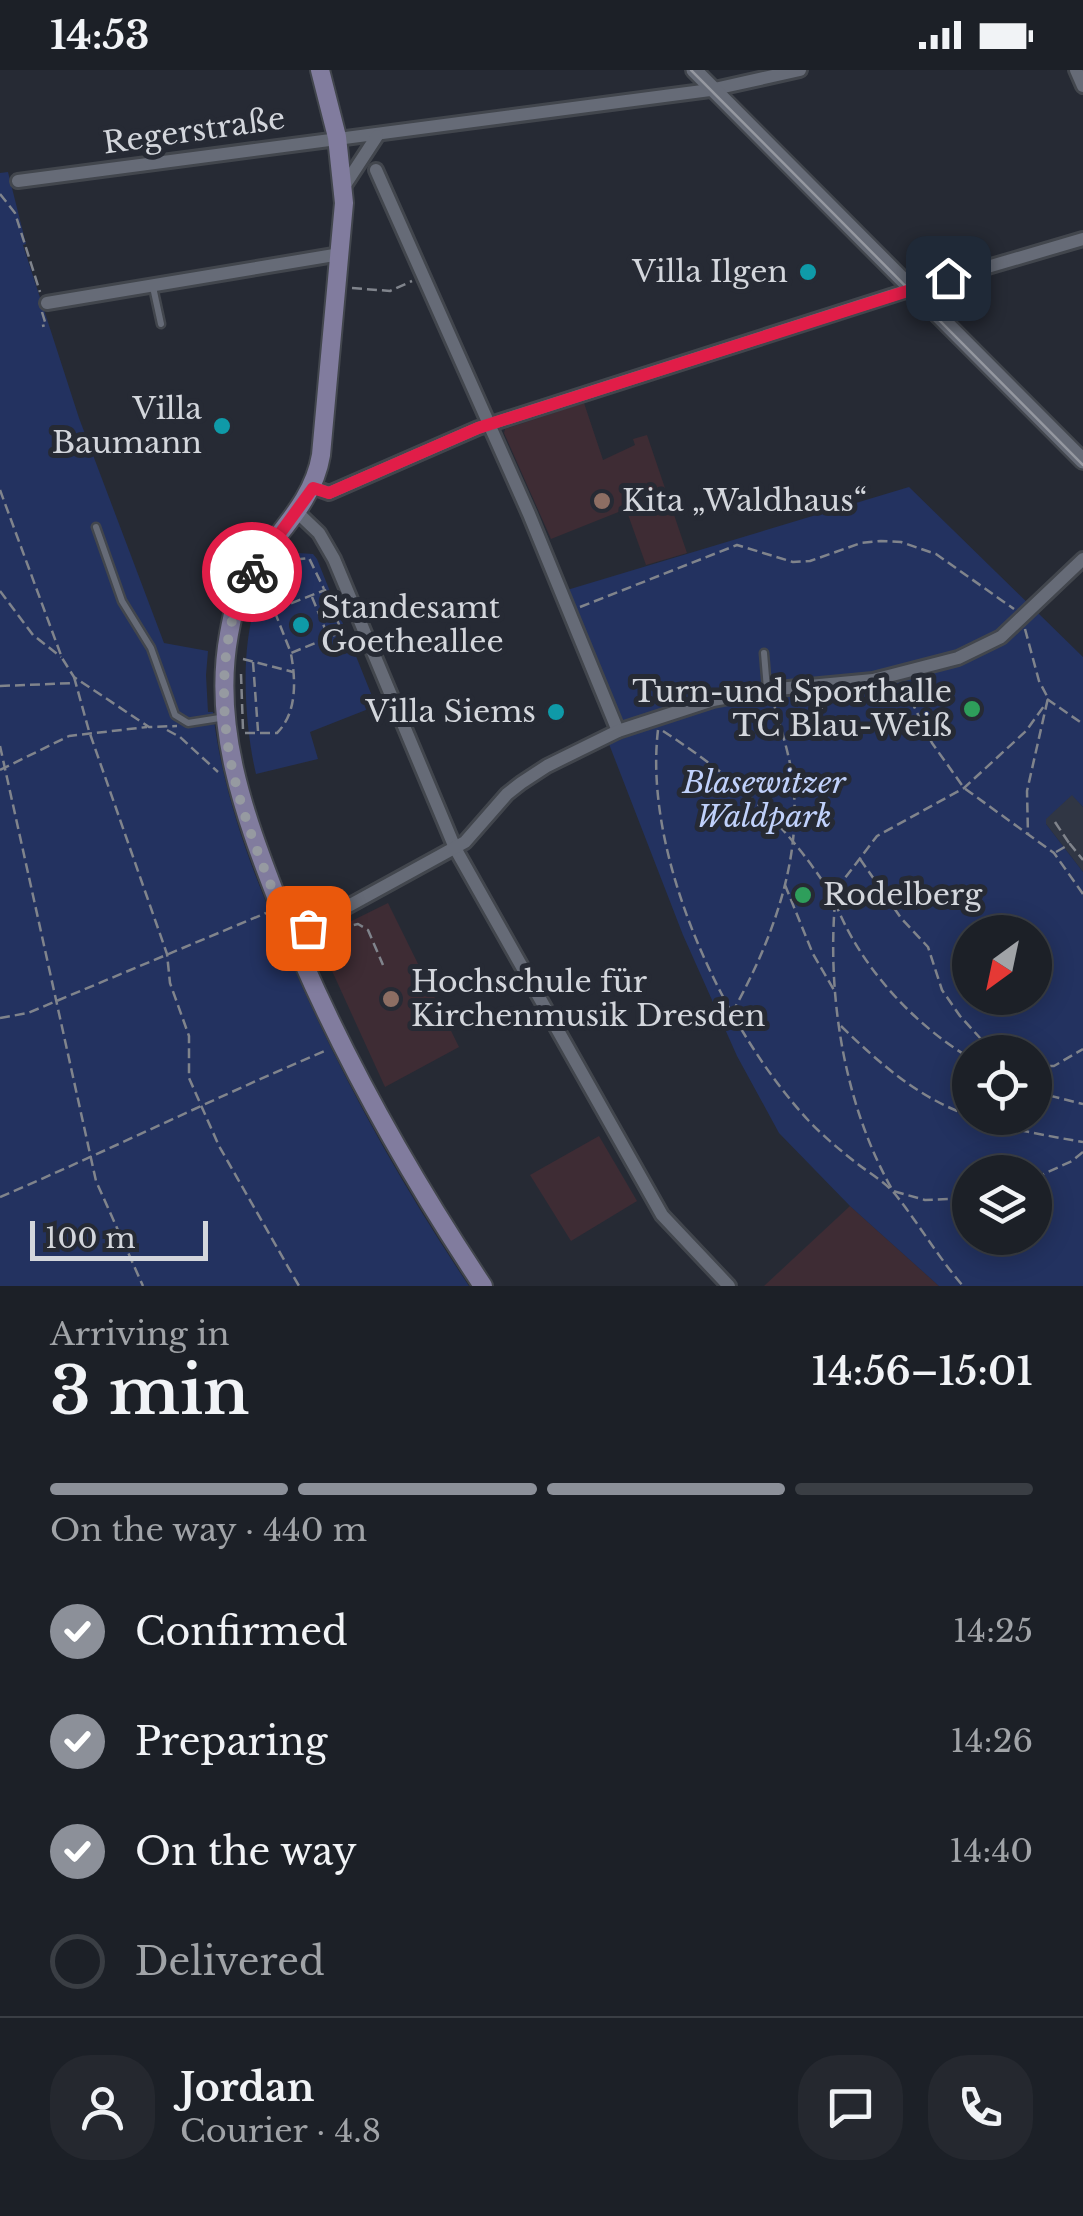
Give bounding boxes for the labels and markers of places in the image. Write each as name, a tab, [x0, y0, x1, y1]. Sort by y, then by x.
pin	[906, 236, 991, 321]
place label: Villa Ilgen	[631, 253, 788, 290]
marker: Villa Ilgen	[797, 261, 819, 283]
place label: Villa Baumann	[52, 390, 202, 461]
marker: Villa Baumann	[211, 415, 233, 437]
place label: Kita „Waldhaus“	[622, 482, 867, 519]
marker: Kita „Waldhaus“	[591, 490, 613, 512]
place label: Standesamt Goetheallee	[321, 589, 504, 660]
marker: Standesamt Goetheallee	[290, 614, 312, 636]
place label: Turn-und Sporthalle TC Blau-Weiß	[632, 673, 952, 744]
place label: Villa Siems	[365, 693, 536, 730]
marker: Turn-und Sporthalle TC Blau-Weiß	[961, 698, 983, 720]
marker: Villa Siems	[545, 701, 567, 723]
place label: Rodelberg	[823, 876, 983, 913]
marker: Rodelberg	[792, 884, 814, 906]
pin	[266, 886, 351, 971]
place label: Hochschule für Kirchenmusik Dresden	[411, 963, 765, 1034]
marker: Hochschule für Kirchenmusik Dresden	[380, 988, 402, 1010]

